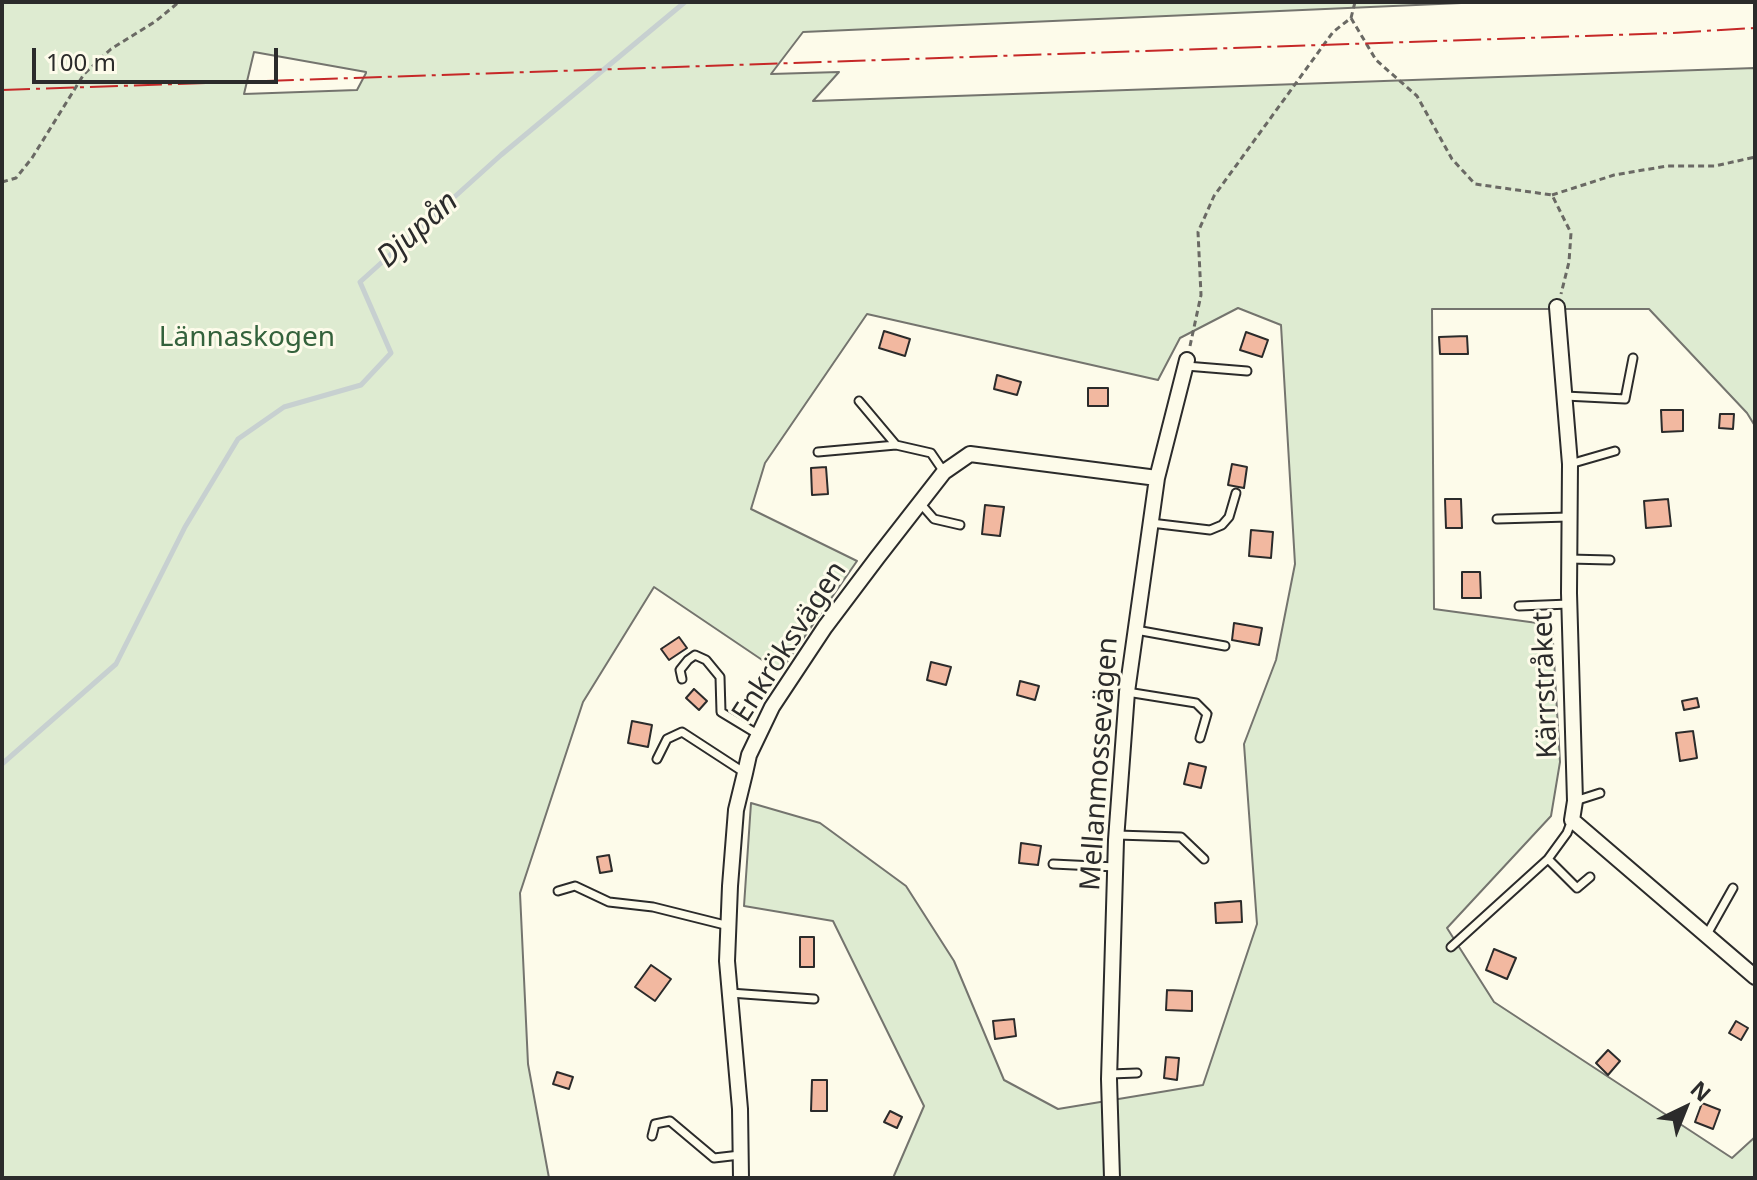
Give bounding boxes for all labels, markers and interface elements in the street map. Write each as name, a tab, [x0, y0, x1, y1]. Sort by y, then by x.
scale bar	[36, 32, 282, 82]
text: 100 m	[46, 45, 116, 78]
water label: Djupån	[370, 184, 466, 276]
park label: Lännaskogen	[159, 321, 335, 355]
street label: Enkröksvägen	[726, 556, 854, 728]
street label: Kärrstråket	[1527, 611, 1565, 759]
street label: Mellanmossevägen	[1074, 636, 1126, 892]
north arrow	[1645, 1068, 1725, 1148]
text: N	[1685, 1073, 1718, 1108]

